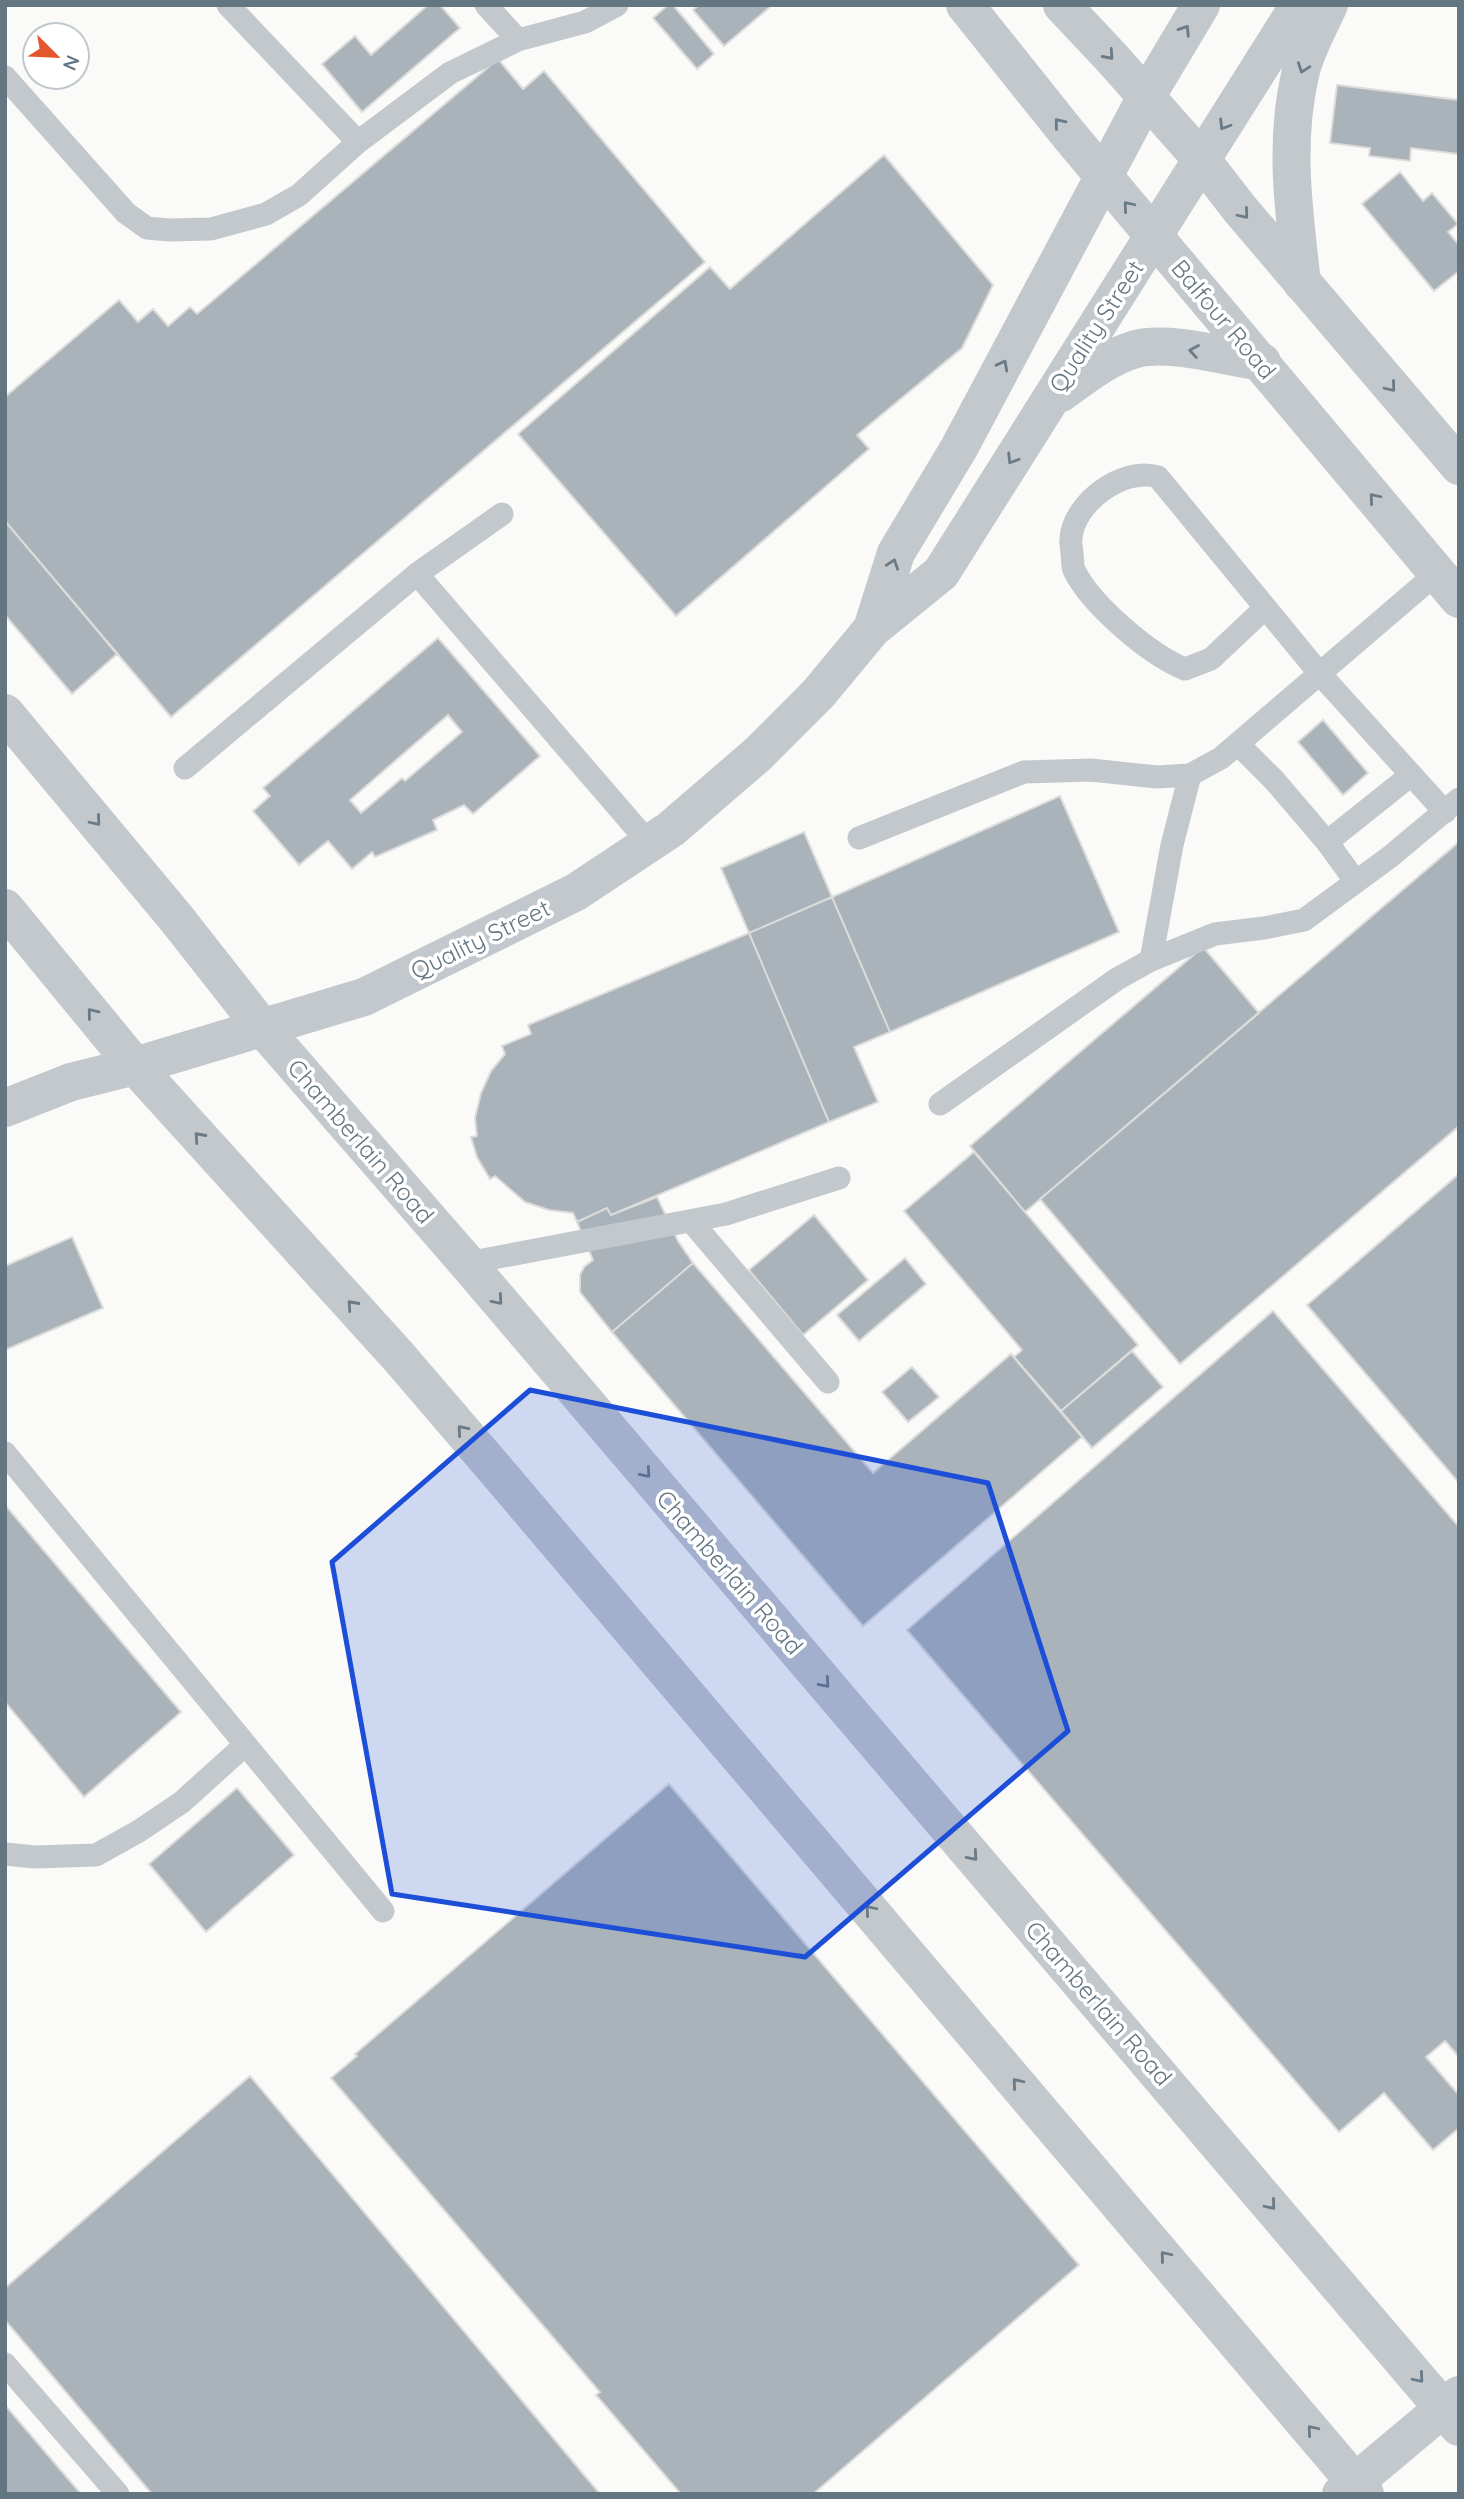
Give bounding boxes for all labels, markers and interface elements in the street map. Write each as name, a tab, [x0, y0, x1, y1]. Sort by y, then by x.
north arrow	[21, 21, 91, 91]
one-way arrow	[1177, 25, 1190, 38]
one-way arrow	[1100, 47, 1113, 60]
text: N	[58, 52, 85, 74]
one-way arrow	[1297, 62, 1311, 74]
one-way arrow	[1219, 117, 1232, 130]
one-way arrow	[1055, 118, 1067, 131]
one-way arrow	[1124, 201, 1136, 214]
one-way arrow	[1236, 205, 1248, 218]
street label: Balfour Road	[1165, 253, 1283, 385]
street label: Quality Street	[1042, 254, 1150, 398]
one-way arrow	[1188, 344, 1200, 359]
one-way arrow	[995, 360, 1008, 372]
one-way arrow	[1383, 379, 1395, 392]
one-way arrow	[1007, 451, 1020, 464]
one-way arrow	[1370, 494, 1382, 507]
one-way arrow	[885, 558, 899, 570]
one-way arrow	[88, 813, 100, 826]
street label: Quality Street	[405, 892, 555, 986]
one-way arrow	[88, 1008, 100, 1021]
street label: Chamberlain Road	[281, 1053, 441, 1229]
one-way arrow	[195, 1132, 208, 1145]
one-way arrow	[490, 1291, 502, 1304]
one-way arrow	[348, 1300, 360, 1313]
one-way arrow	[458, 1425, 470, 1438]
one-way arrow	[638, 1464, 650, 1477]
street label: Chamberlain Road	[650, 1484, 810, 1660]
one-way arrow	[817, 1675, 829, 1688]
one-way arrow	[965, 1848, 977, 1861]
one-way arrow	[866, 1905, 878, 1918]
street label: Chamberlain Road	[1019, 1915, 1179, 2091]
one-way arrow	[1013, 2078, 1026, 2091]
one-way arrow	[1263, 2196, 1275, 2209]
one-way arrow	[1161, 2252, 1173, 2265]
one-way arrow	[1411, 2369, 1423, 2382]
one-way arrow	[1308, 2425, 1320, 2438]

